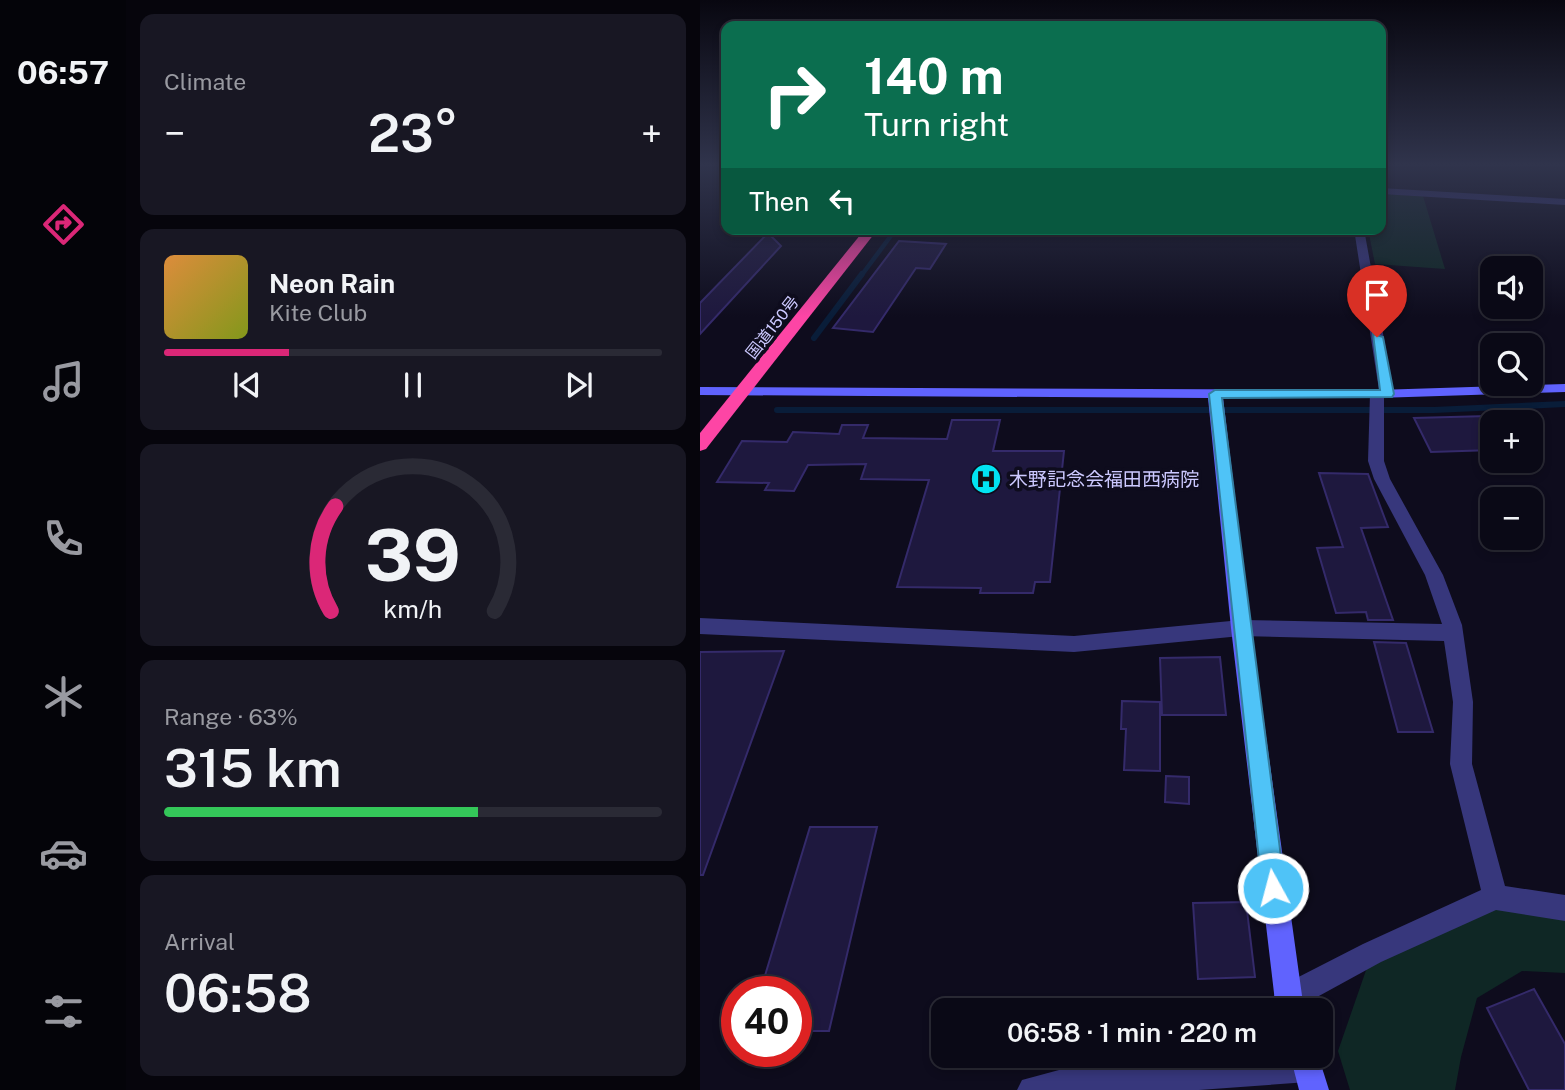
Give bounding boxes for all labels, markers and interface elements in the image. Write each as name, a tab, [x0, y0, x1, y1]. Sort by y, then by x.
text: 140 m	[864, 47, 1004, 105]
icon: right	[749, 49, 840, 140]
text: 06:57	[17, 54, 109, 91]
text: Climate	[164, 68, 246, 95]
text: 23°	[368, 103, 458, 164]
text: Turn right	[864, 106, 1009, 143]
text: −	[164, 111, 185, 156]
text: +	[641, 111, 662, 156]
icon: left	[823, 182, 861, 220]
text: Then	[749, 186, 809, 217]
icon: directions	[39, 200, 88, 249]
map controls	[1480, 256, 1543, 550]
button: sound	[1480, 256, 1543, 319]
pin	[1347, 265, 1407, 337]
text: Neon Rain	[269, 268, 395, 299]
icon: arrive	[1358, 276, 1396, 314]
street label: 国道150号	[742, 292, 803, 363]
text: Kite Club	[269, 299, 367, 326]
button: search	[1480, 333, 1543, 396]
icon: music	[39, 357, 88, 406]
icon: previous	[228, 366, 266, 404]
icon: pause	[394, 366, 432, 404]
icon: next	[560, 366, 598, 404]
button: +	[1480, 410, 1543, 473]
hospital icon: 木野記念会福田西病院	[969, 462, 1003, 496]
place label: 木野記念会福田西病院	[1009, 468, 1199, 490]
button: −	[1480, 487, 1543, 550]
text: 39	[365, 512, 461, 597]
icon: phone	[39, 514, 88, 563]
text: km/h	[384, 594, 442, 624]
icon: climate	[39, 672, 88, 721]
text: Range · 63%	[164, 703, 298, 730]
text: 315 km	[164, 738, 341, 799]
icon: car	[39, 829, 88, 878]
position arrow	[1236, 851, 1310, 925]
text: Arrival	[164, 928, 235, 955]
text: 06:58	[164, 963, 312, 1024]
speed limit sign: 40	[721, 976, 812, 1067]
icon: filters	[39, 987, 88, 1036]
text: 06:58 · 1 min · 220 m	[1007, 1017, 1257, 1048]

